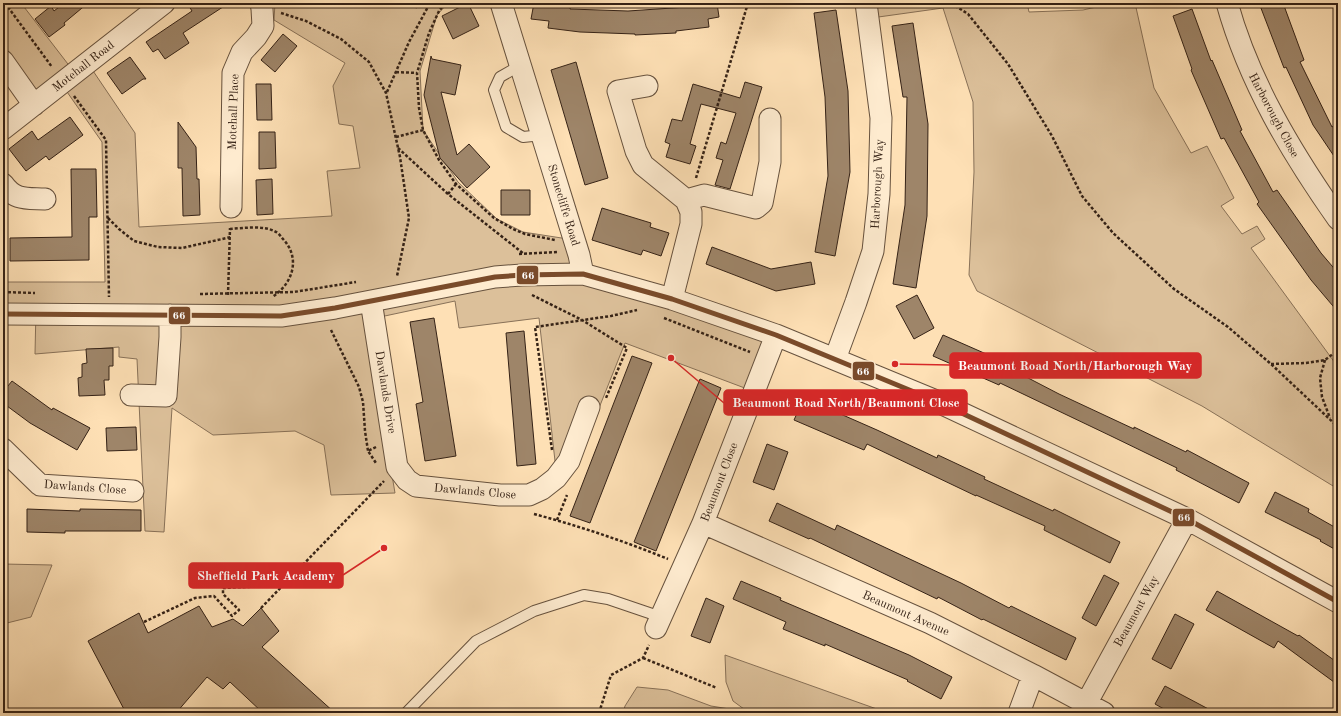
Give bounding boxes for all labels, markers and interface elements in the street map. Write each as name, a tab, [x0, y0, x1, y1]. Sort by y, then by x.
street label: Motehall Road	[50, 39, 117, 95]
street label: Harborough Close	[1246, 71, 1301, 160]
street label: Motehall Place	[227, 73, 241, 150]
street label: Harborough Way	[870, 138, 886, 229]
street label: Stonecliffe Road	[545, 163, 581, 248]
line badge: 66	[516, 265, 539, 285]
text: 66	[522, 271, 534, 282]
line badge: 66	[168, 306, 191, 325]
text: 66	[173, 311, 185, 322]
street label: Dawlands Drive	[373, 350, 398, 435]
callout: Beaumont Road North/Harborough Way	[950, 353, 1201, 378]
text: Beaumont Road North/Harborough Way	[958, 360, 1192, 373]
line badge: 66	[852, 361, 875, 381]
text: 66	[857, 367, 869, 378]
callout: Beaumont Road North/Beaumont Close	[724, 390, 967, 415]
text: Beaumont Road North/Beaumont Close	[732, 397, 960, 410]
street label: Beaumont Close	[699, 441, 741, 524]
street label: Dawlands Close	[43, 479, 127, 497]
street label: Dawlands Close	[433, 482, 517, 502]
line badge: 66	[1172, 508, 1195, 527]
text: 66	[1178, 513, 1190, 524]
callout: Sheffield Park Academy	[189, 563, 343, 588]
text: Sheffield Park Academy	[197, 570, 335, 583]
street label: Beaumont Way	[1112, 573, 1162, 649]
street label: Beaumont Avenue	[860, 589, 951, 639]

